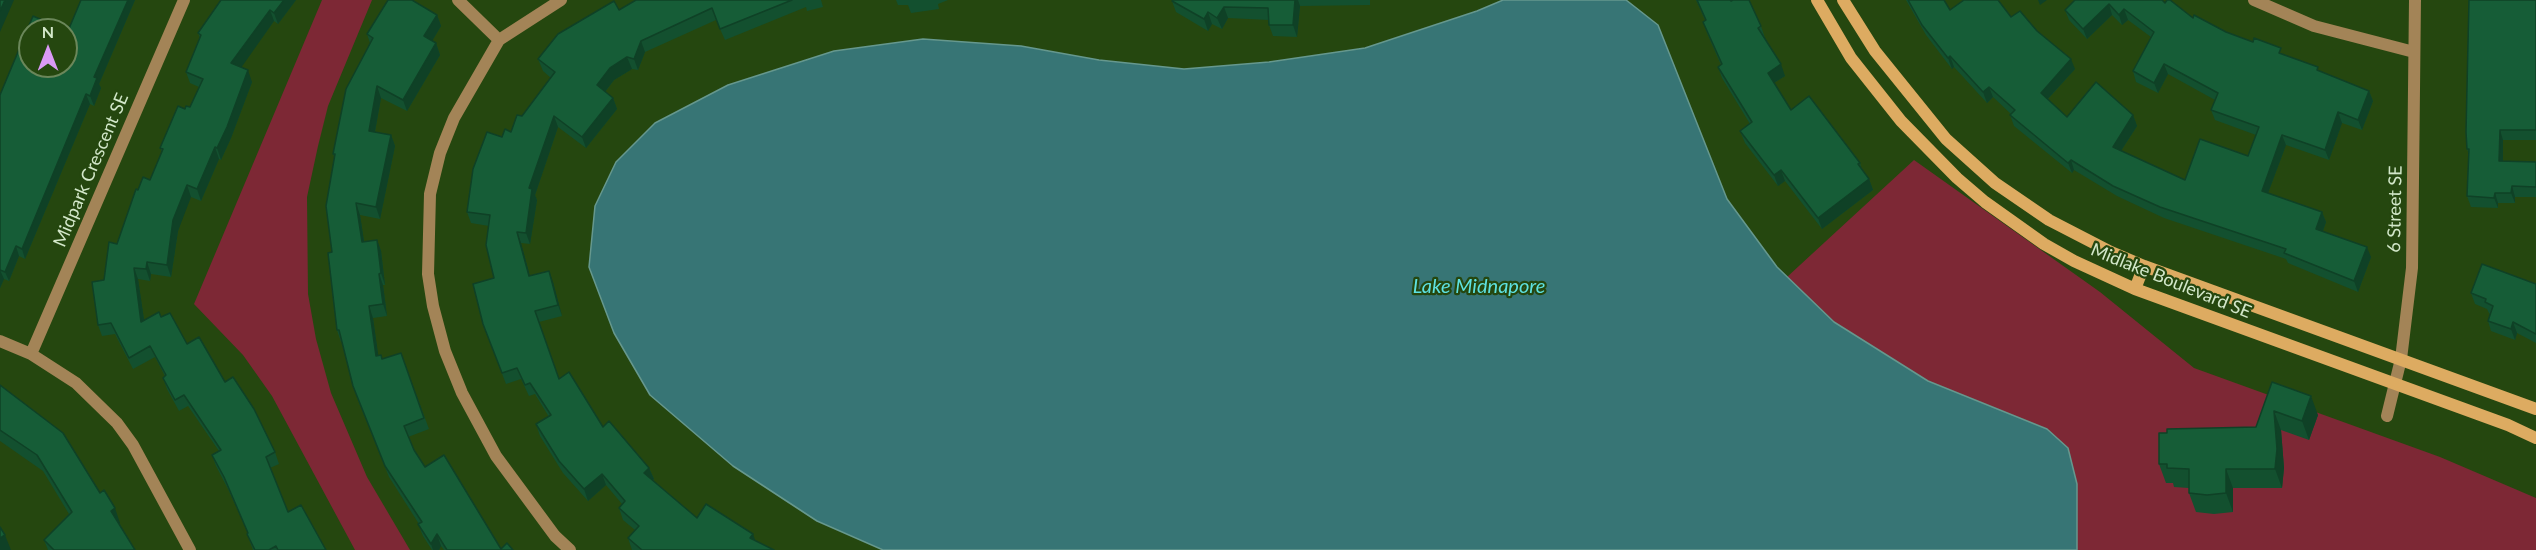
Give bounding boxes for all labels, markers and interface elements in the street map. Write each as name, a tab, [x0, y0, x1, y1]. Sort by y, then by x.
north arrow	[18, 18, 78, 78]
text: N	[42, 22, 54, 41]
street label: Midpark Crescent SE	[49, 90, 133, 250]
street label: 6 Street SE	[2383, 165, 2407, 253]
street label: Midlake Boulevard SE	[2088, 239, 2254, 323]
water label: Lake Midnapore	[1413, 275, 1545, 299]

